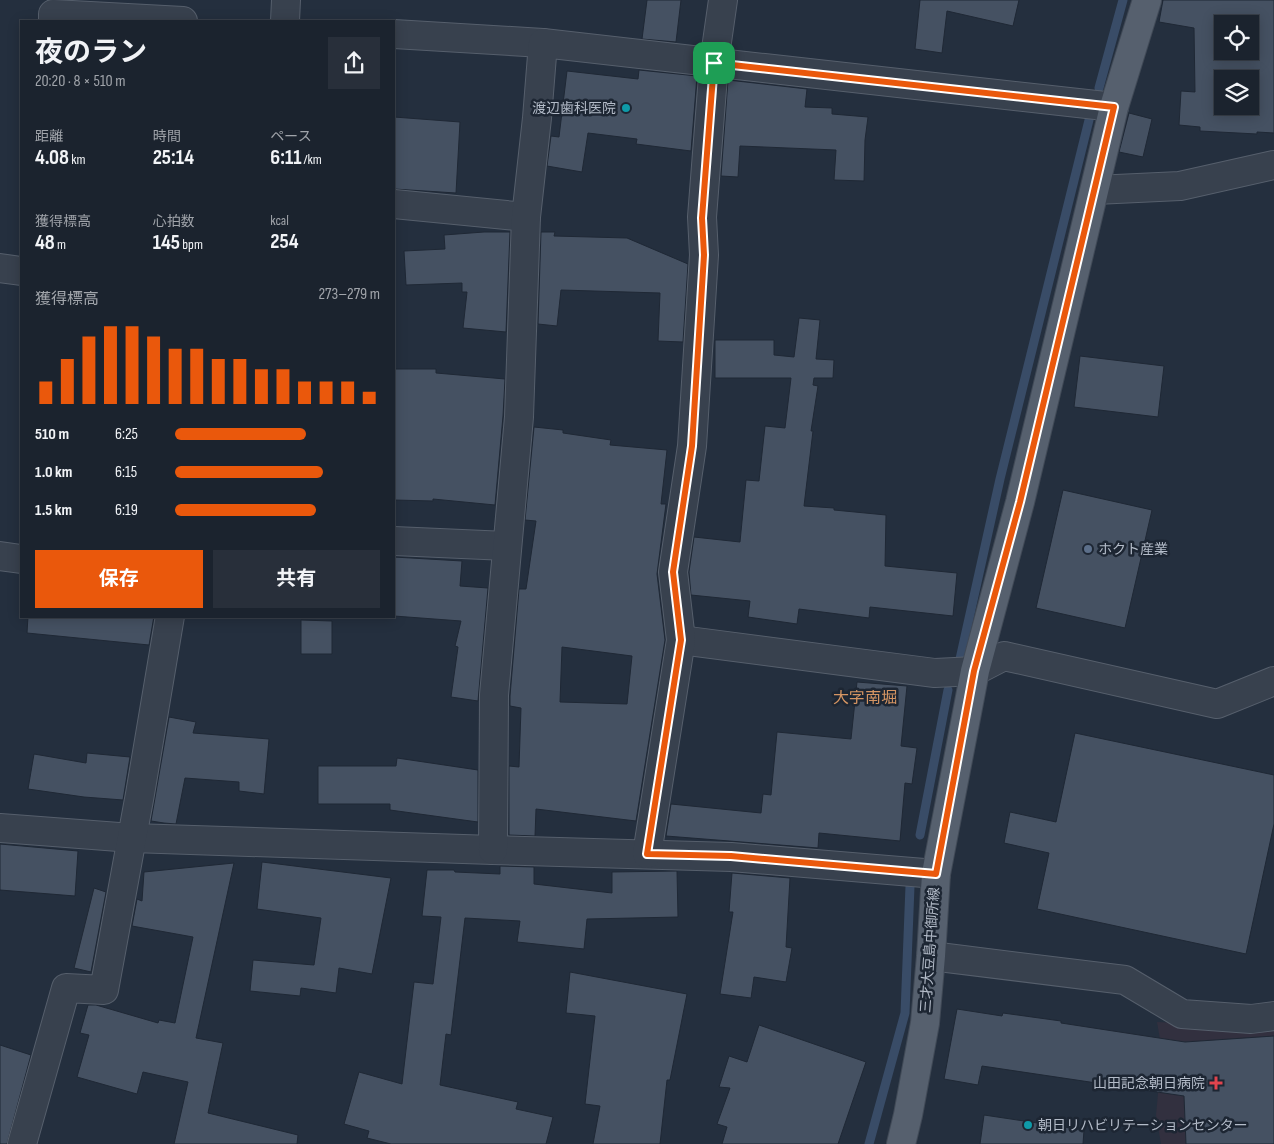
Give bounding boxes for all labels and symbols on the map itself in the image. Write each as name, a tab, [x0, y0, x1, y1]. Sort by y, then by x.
pin	[693, 42, 735, 84]
place label: 渡辺歯科医院	[532, 100, 616, 117]
marker: 渡辺歯科医院	[620, 102, 632, 114]
place label: ホクト産業	[1098, 541, 1168, 558]
marker: ホクト産業	[1082, 543, 1094, 555]
district label: 大字南堀	[833, 689, 897, 708]
street label: 三才大豆島中御所線	[917, 887, 943, 1013]
place label: 山田記念朝日病院	[1093, 1075, 1205, 1092]
marker: 山田記念朝日病院	[1209, 1076, 1223, 1090]
place label: 朝日リハビリテーションセンター	[1038, 1117, 1248, 1134]
marker: 朝日リハビリテーションセンター	[1022, 1119, 1034, 1131]

